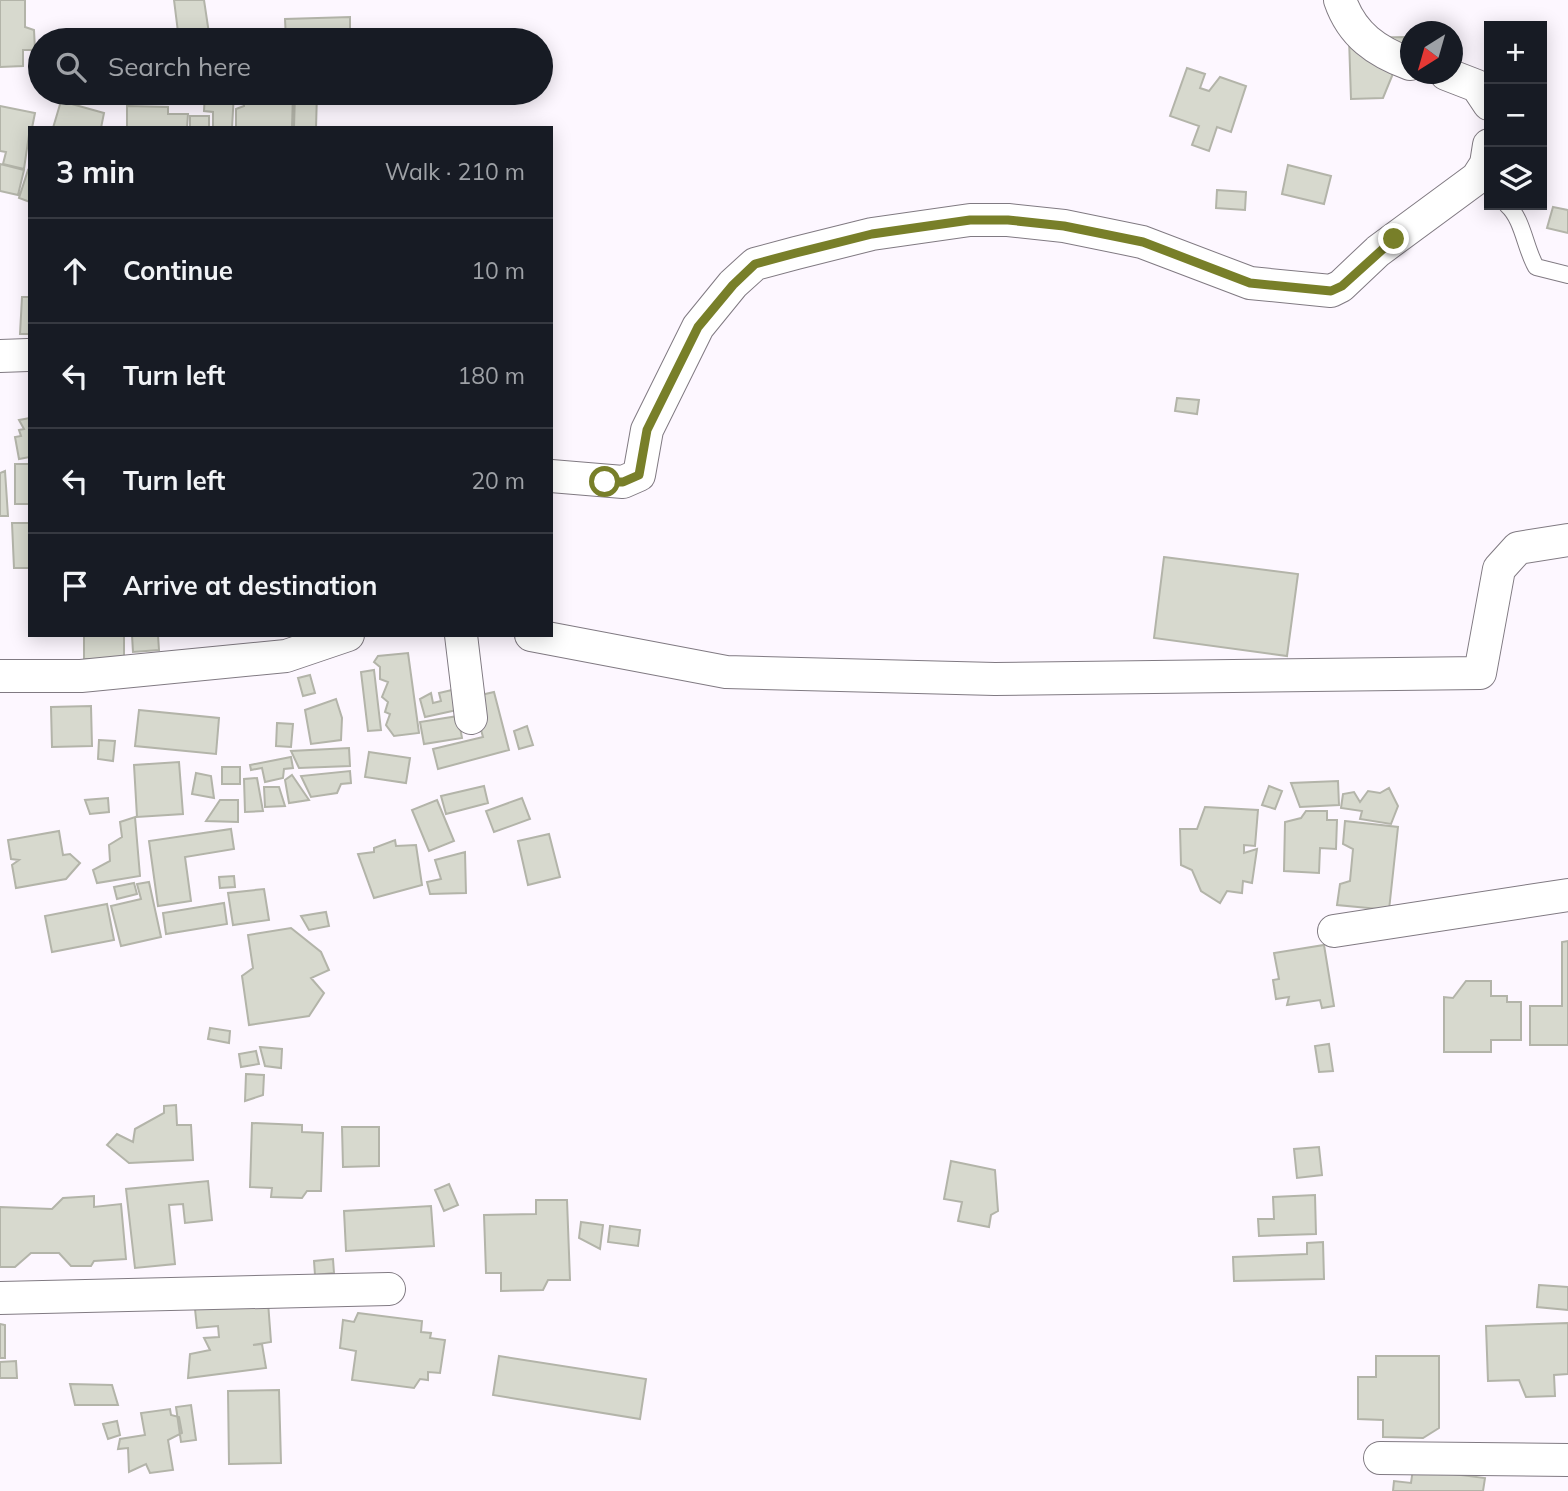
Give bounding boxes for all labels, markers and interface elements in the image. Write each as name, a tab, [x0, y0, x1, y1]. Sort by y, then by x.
north arrow	[1400, 21, 1463, 84]
map controls	[1484, 21, 1547, 210]
button: +	[1484, 21, 1547, 84]
search box	[28, 28, 553, 105]
icon: search	[52, 48, 90, 86]
text: Search here	[108, 50, 251, 83]
button: −	[1484, 84, 1547, 147]
button: layers	[1484, 147, 1547, 210]
text: 3 min	[56, 153, 135, 191]
text: Walk · 210 m	[385, 157, 525, 186]
route end	[1378, 223, 1409, 254]
icon: ahead	[56, 252, 94, 290]
text: Continue	[123, 254, 233, 287]
text: 10 m	[471, 256, 525, 285]
icon: left	[56, 357, 94, 395]
text: Turn left	[123, 359, 225, 392]
text: 180 m	[457, 361, 525, 390]
icon: left	[56, 462, 94, 500]
text: Turn left	[123, 464, 225, 497]
text: 20 m	[471, 466, 525, 495]
route start	[589, 466, 620, 497]
icon: arrive	[56, 567, 94, 605]
text: Arrive at destination	[123, 569, 378, 602]

